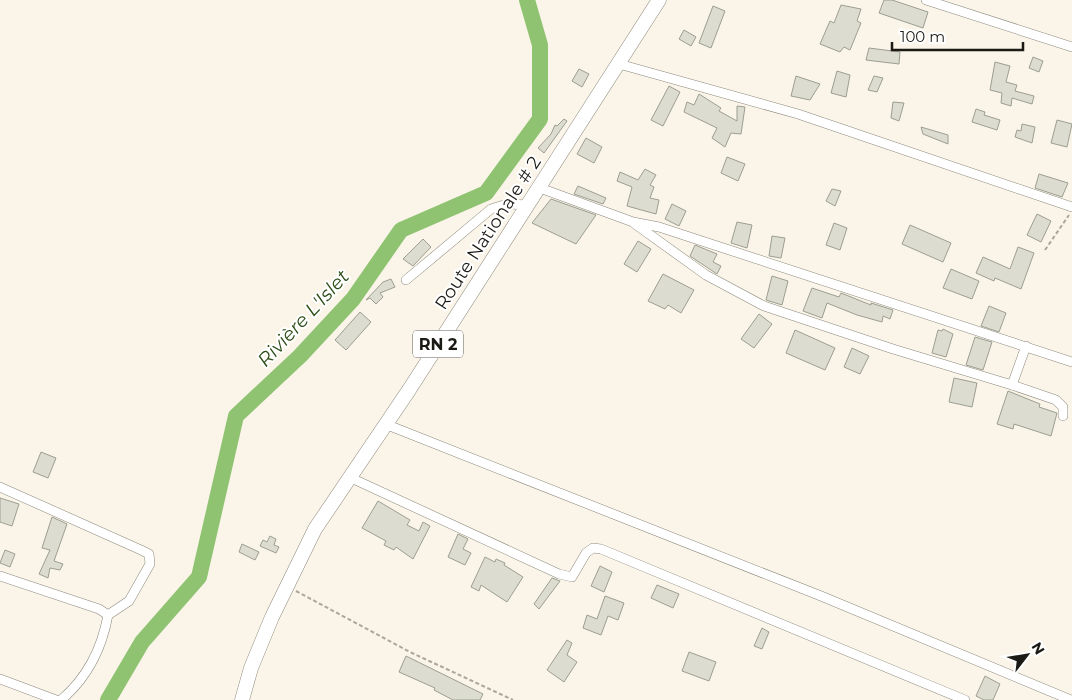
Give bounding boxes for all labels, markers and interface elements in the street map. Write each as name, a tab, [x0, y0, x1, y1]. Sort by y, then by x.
scale bar	[892, 20, 1023, 52]
text: 100 m	[900, 27, 945, 46]
street label: Route Nationale # 2	[430, 152, 546, 314]
water label: Rivière L'Islet	[253, 265, 354, 372]
road number: RN 2	[413, 330, 463, 358]
north arrow	[1002, 630, 1052, 680]
text: N	[1028, 639, 1049, 658]

